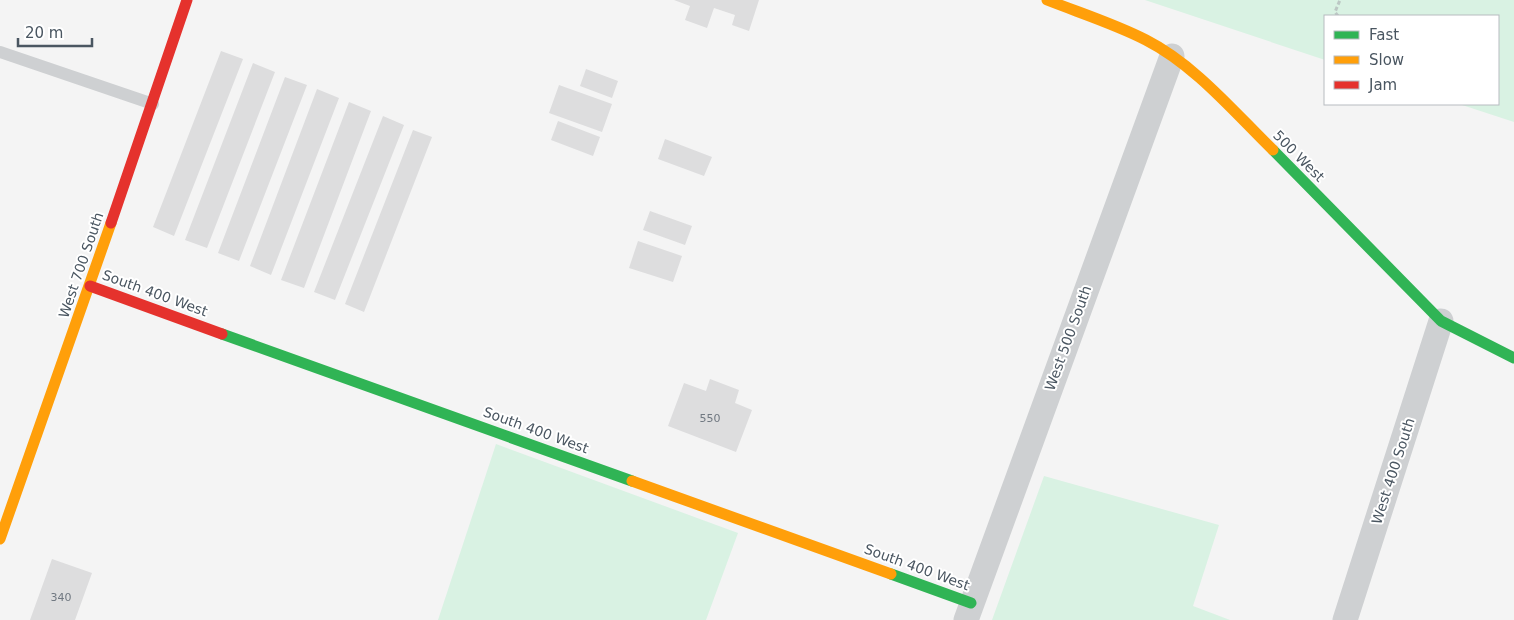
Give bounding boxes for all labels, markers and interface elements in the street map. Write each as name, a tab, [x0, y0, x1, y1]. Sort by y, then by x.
scale bar	[18, 15, 91, 47]
legend	[1324, 15, 1499, 105]
text: 20 m	[25, 24, 63, 42]
text: Fast	[1369, 26, 1399, 44]
text: Slow	[1369, 51, 1404, 69]
text: Jam	[1368, 76, 1397, 94]
street label: 500 West	[1270, 127, 1328, 185]
street label: West 700 South	[55, 210, 107, 320]
street label: South 400 West	[100, 267, 210, 320]
street label: West 500 South	[1042, 283, 1094, 393]
street label: South 400 West	[481, 404, 591, 457]
house number: 550	[700, 412, 721, 425]
street label: West 400 South	[1368, 416, 1418, 526]
street label: South 400 West	[862, 541, 972, 594]
house number: 340	[51, 591, 72, 604]

